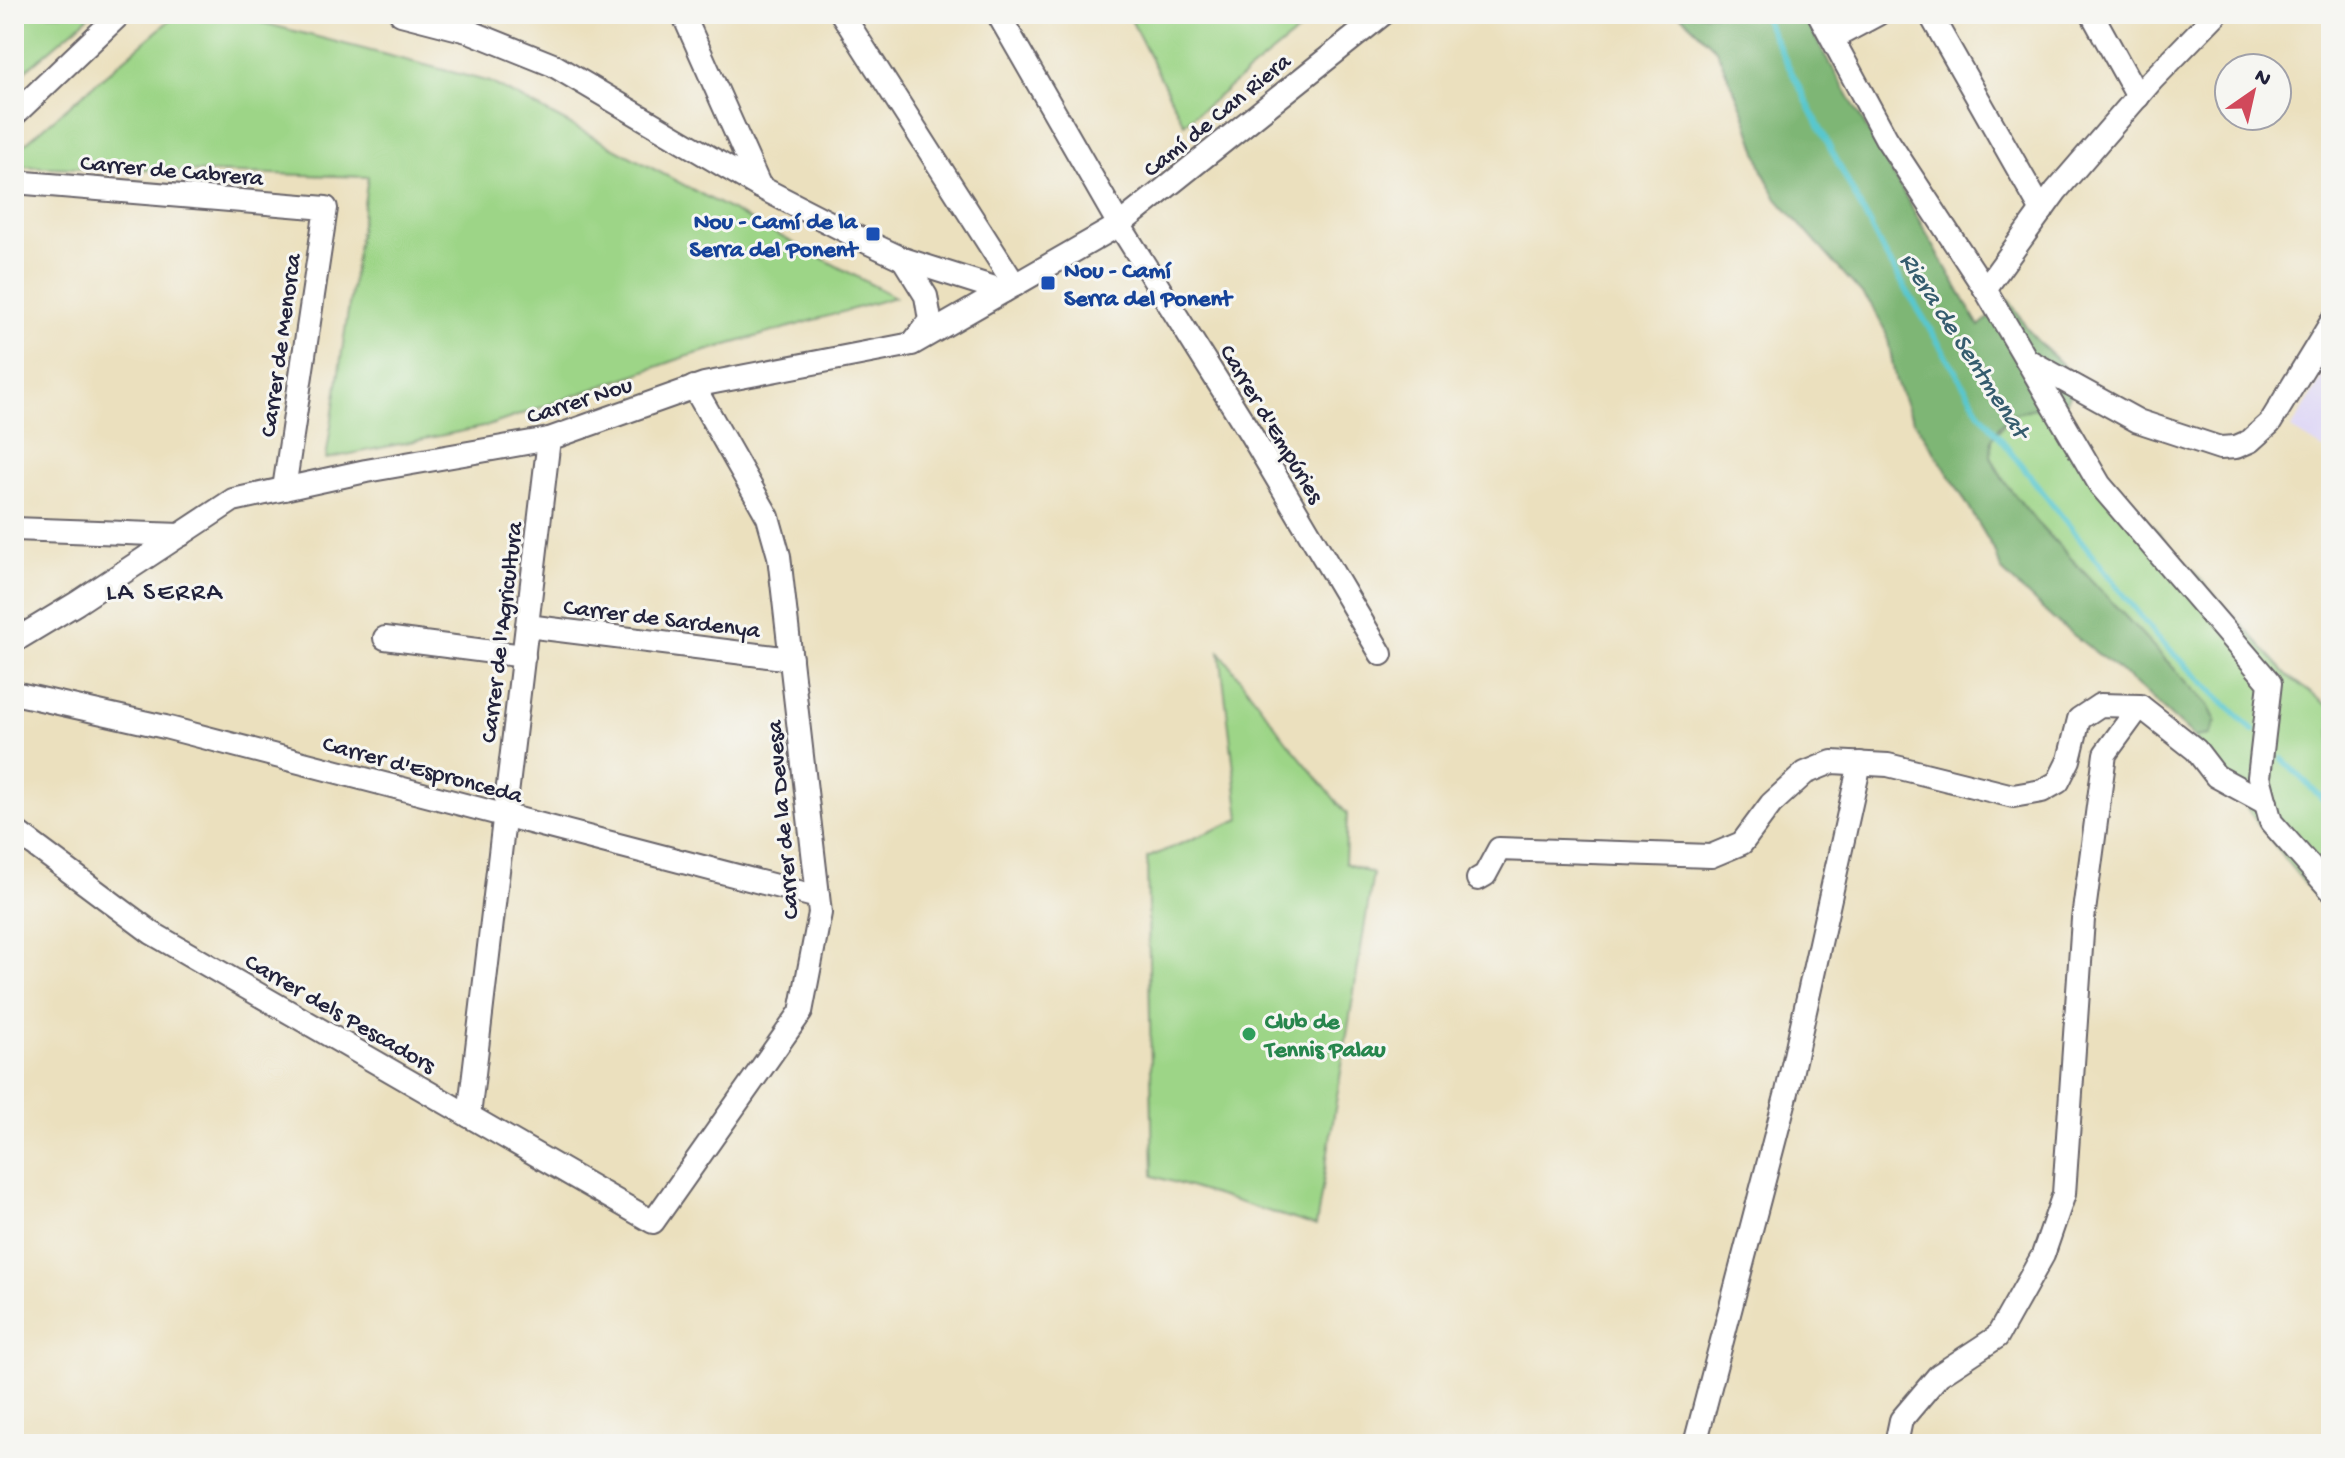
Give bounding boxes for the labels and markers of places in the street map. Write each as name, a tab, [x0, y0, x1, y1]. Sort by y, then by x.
place label: Nou - Camí de la Serra del Ponent	[689, 209, 859, 266]
marker: Nou - Camí de la Serra del Ponent	[864, 225, 882, 243]
place label: Nou - Camí Serra del Ponent	[1064, 258, 1234, 315]
marker: Nou - Camí Serra del Ponent	[1039, 274, 1057, 292]
place label: Club de Tennis Palau	[1263, 1009, 1386, 1066]
marker: Club de Tennis Palau	[1240, 1025, 1258, 1043]

